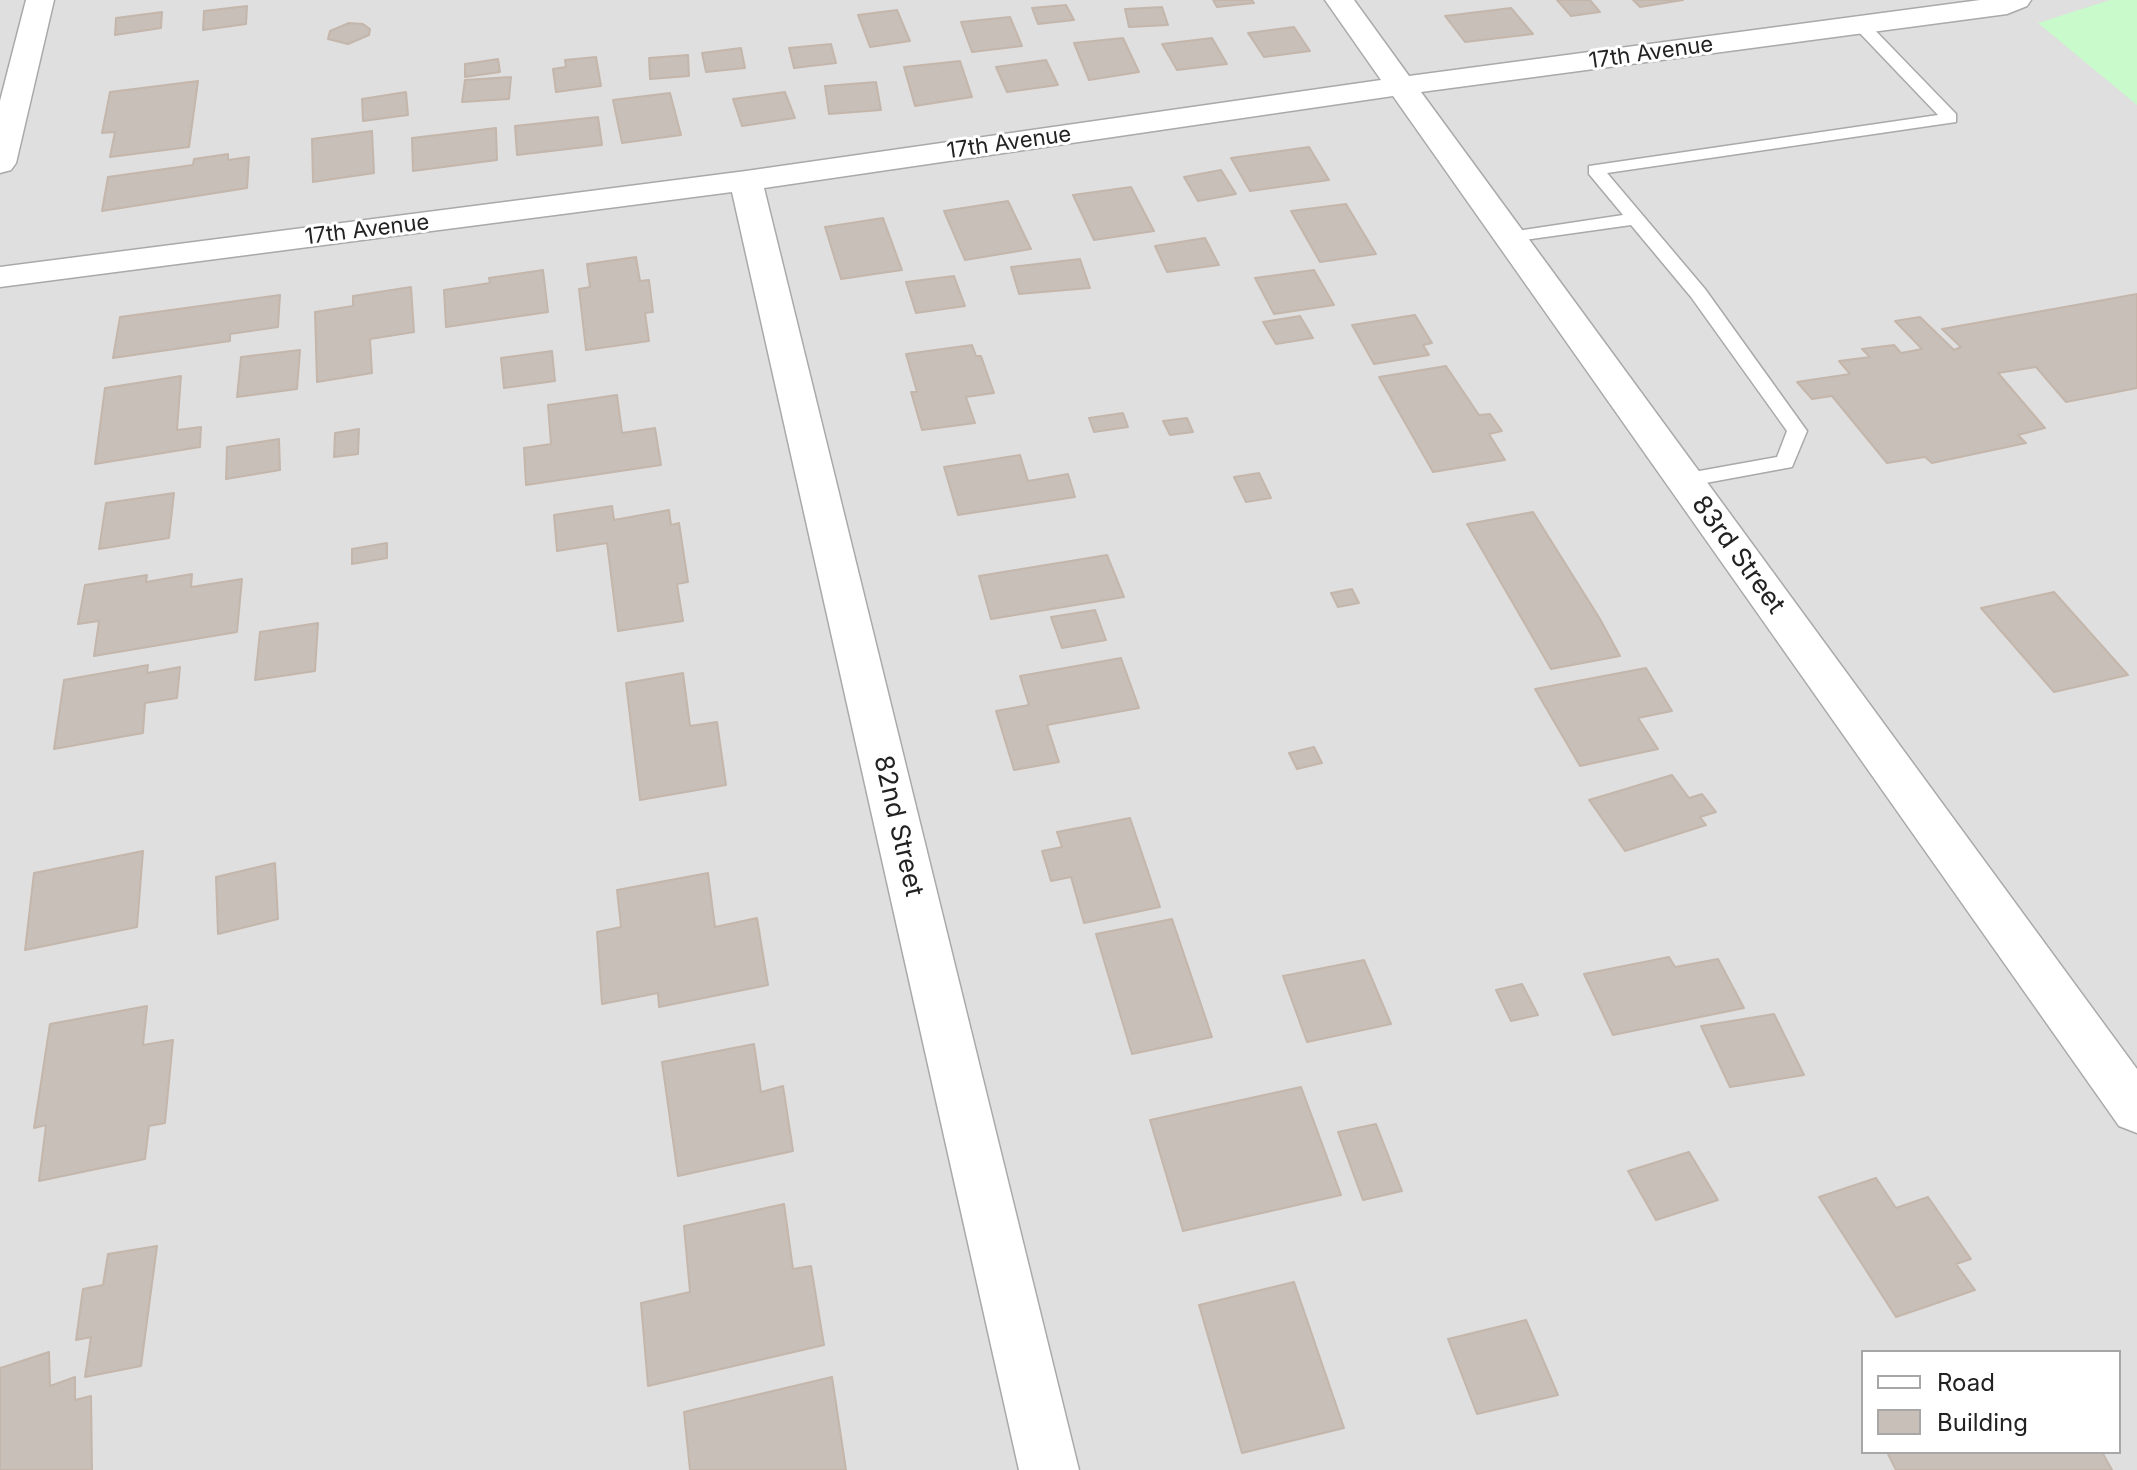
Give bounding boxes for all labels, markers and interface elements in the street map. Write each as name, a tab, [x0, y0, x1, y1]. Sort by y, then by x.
street label: 17th Avenue	[1587, 31, 1715, 75]
street label: 17th Avenue	[945, 121, 1073, 165]
street label: 17th Avenue	[303, 209, 431, 251]
street label: 83rd Street	[1685, 490, 1791, 620]
street label: 82nd Street	[867, 752, 929, 900]
legend	[1861, 1350, 2121, 1454]
text: Road	[1937, 1368, 1995, 1397]
text: Building	[1937, 1408, 2028, 1437]

